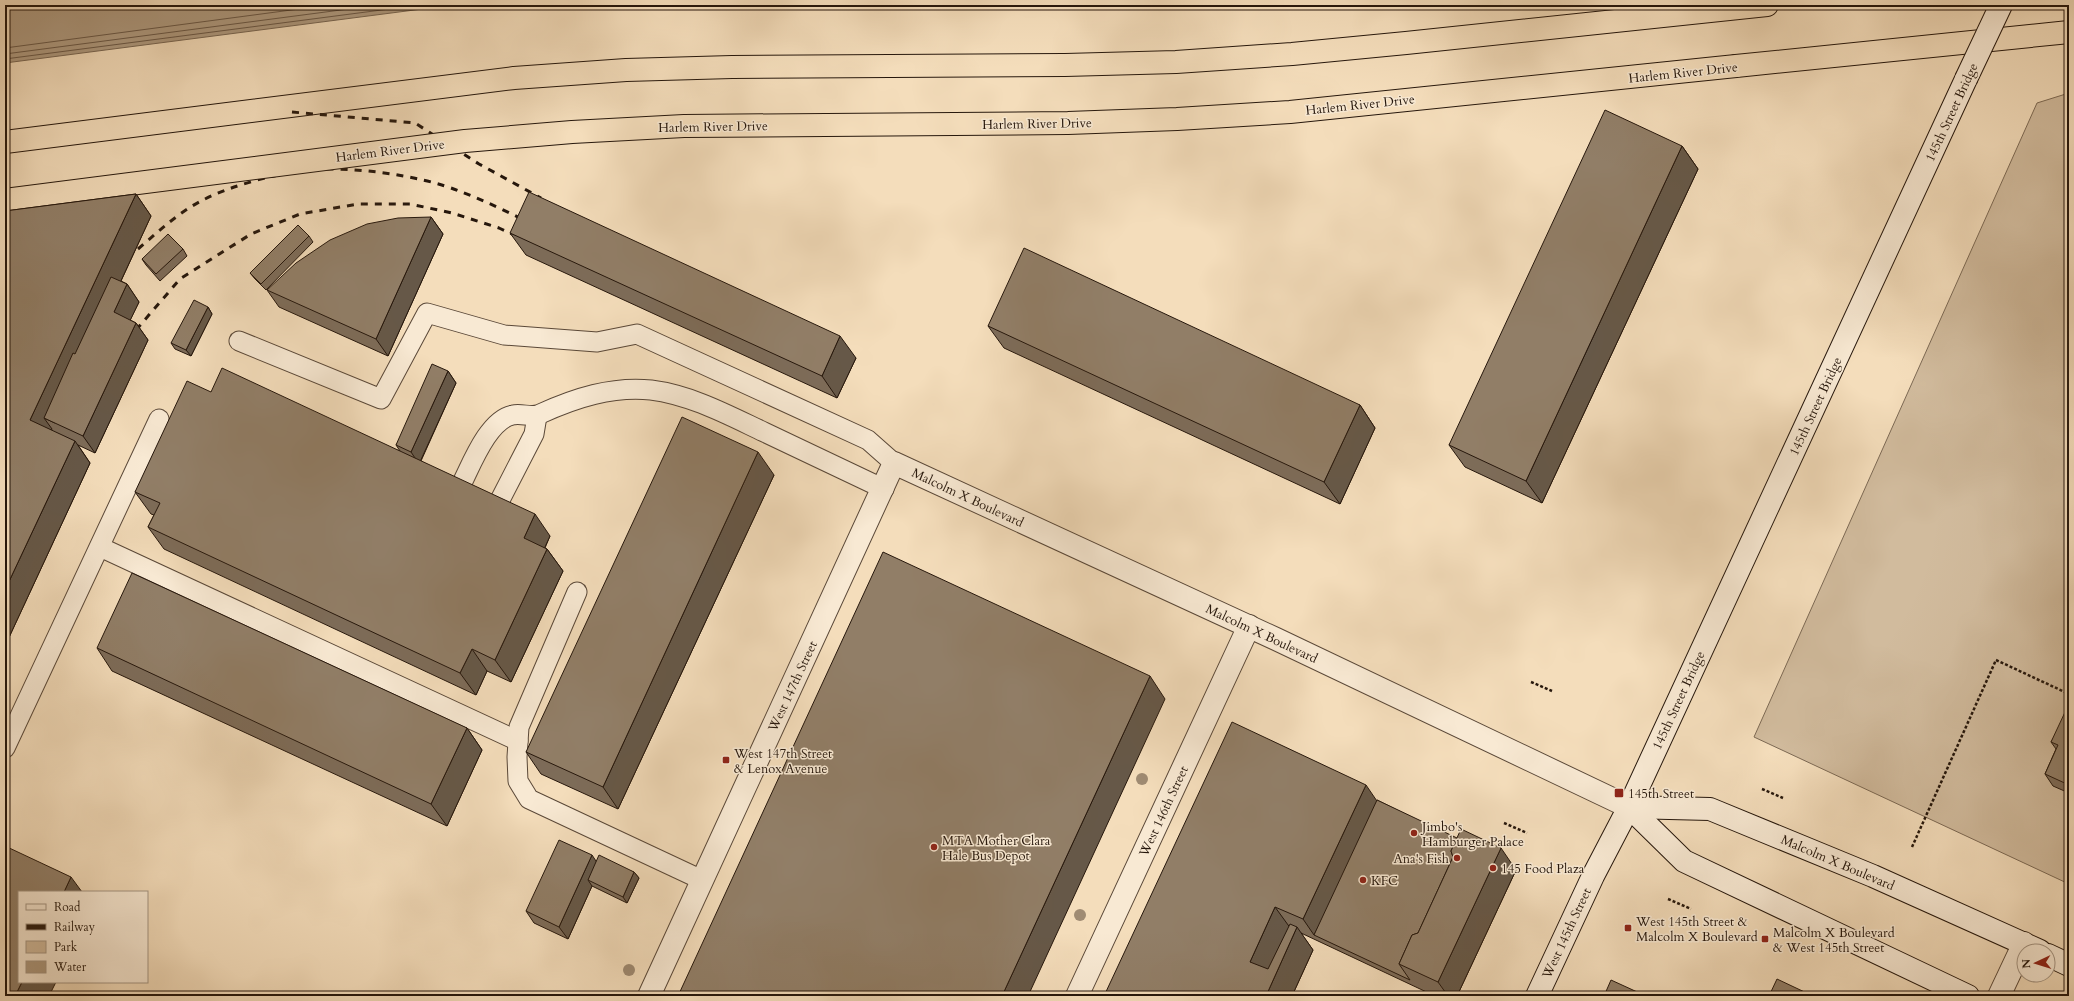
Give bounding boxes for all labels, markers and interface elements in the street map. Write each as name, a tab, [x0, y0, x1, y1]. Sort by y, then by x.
street label: Harlem River Drive	[1628, 58, 1739, 88]
street label: 145th Street Bridge	[1921, 60, 1983, 165]
street label: Harlem River Drive	[1305, 90, 1416, 120]
street label: Harlem River Drive	[982, 114, 1092, 134]
street label: Harlem River Drive	[658, 117, 768, 137]
street label: Harlem River Drive	[335, 135, 446, 167]
street label: 145th Street Bridge	[1785, 354, 1847, 459]
street label: Malcolm X Boulevard	[909, 464, 1027, 532]
street label: Malcolm X Boulevard	[1203, 600, 1321, 668]
street label: West 147th Street	[764, 638, 822, 736]
street label: 145th Street Bridge	[1648, 648, 1710, 753]
place label: West 147th Street & Lenox Avenue	[733, 745, 832, 778]
marker: West 147th Street & Lenox Avenue	[721, 755, 731, 765]
street label: West 146th Street	[1135, 763, 1193, 861]
place label: 145th Street	[1628, 785, 1694, 803]
marker: 145th Street	[1613, 787, 1625, 799]
place label: Jimbo's Hamburger Palace	[1420, 818, 1524, 851]
marker: Jimbo's Hamburger Palace	[1409, 828, 1419, 838]
street label: Malcolm X Boulevard	[1778, 831, 1897, 895]
place label: MTA Mother Clara Hale Bus Depot	[942, 832, 1051, 865]
marker: MTA Mother Clara Hale Bus Depot	[929, 842, 939, 852]
place label: Ana's Fish	[1393, 850, 1449, 868]
marker: Ana's Fish	[1452, 853, 1462, 863]
place label: 145 Food Plaza	[1501, 860, 1585, 878]
marker: 145 Food Plaza	[1488, 863, 1498, 873]
place label: KFC	[1371, 872, 1398, 890]
marker: KFC	[1358, 875, 1368, 885]
street label: West 145th Street	[1538, 885, 1596, 983]
legend	[18, 891, 148, 983]
text: Road	[54, 899, 81, 915]
place label: West 145th Street & Malcolm X Boulevard	[1635, 913, 1758, 946]
text: Railway	[54, 919, 96, 935]
marker: West 145th Street & Malcolm X Boulevard	[1623, 923, 1633, 933]
place label: Malcolm X Boulevard & West 145th Street	[1773, 924, 1895, 957]
marker: Malcolm X Boulevard & West 145th Street	[1760, 934, 1770, 944]
text: Park	[54, 939, 78, 955]
north arrow	[2016, 943, 2056, 983]
text: N	[2019, 958, 2034, 969]
text: Water	[53, 959, 87, 975]

